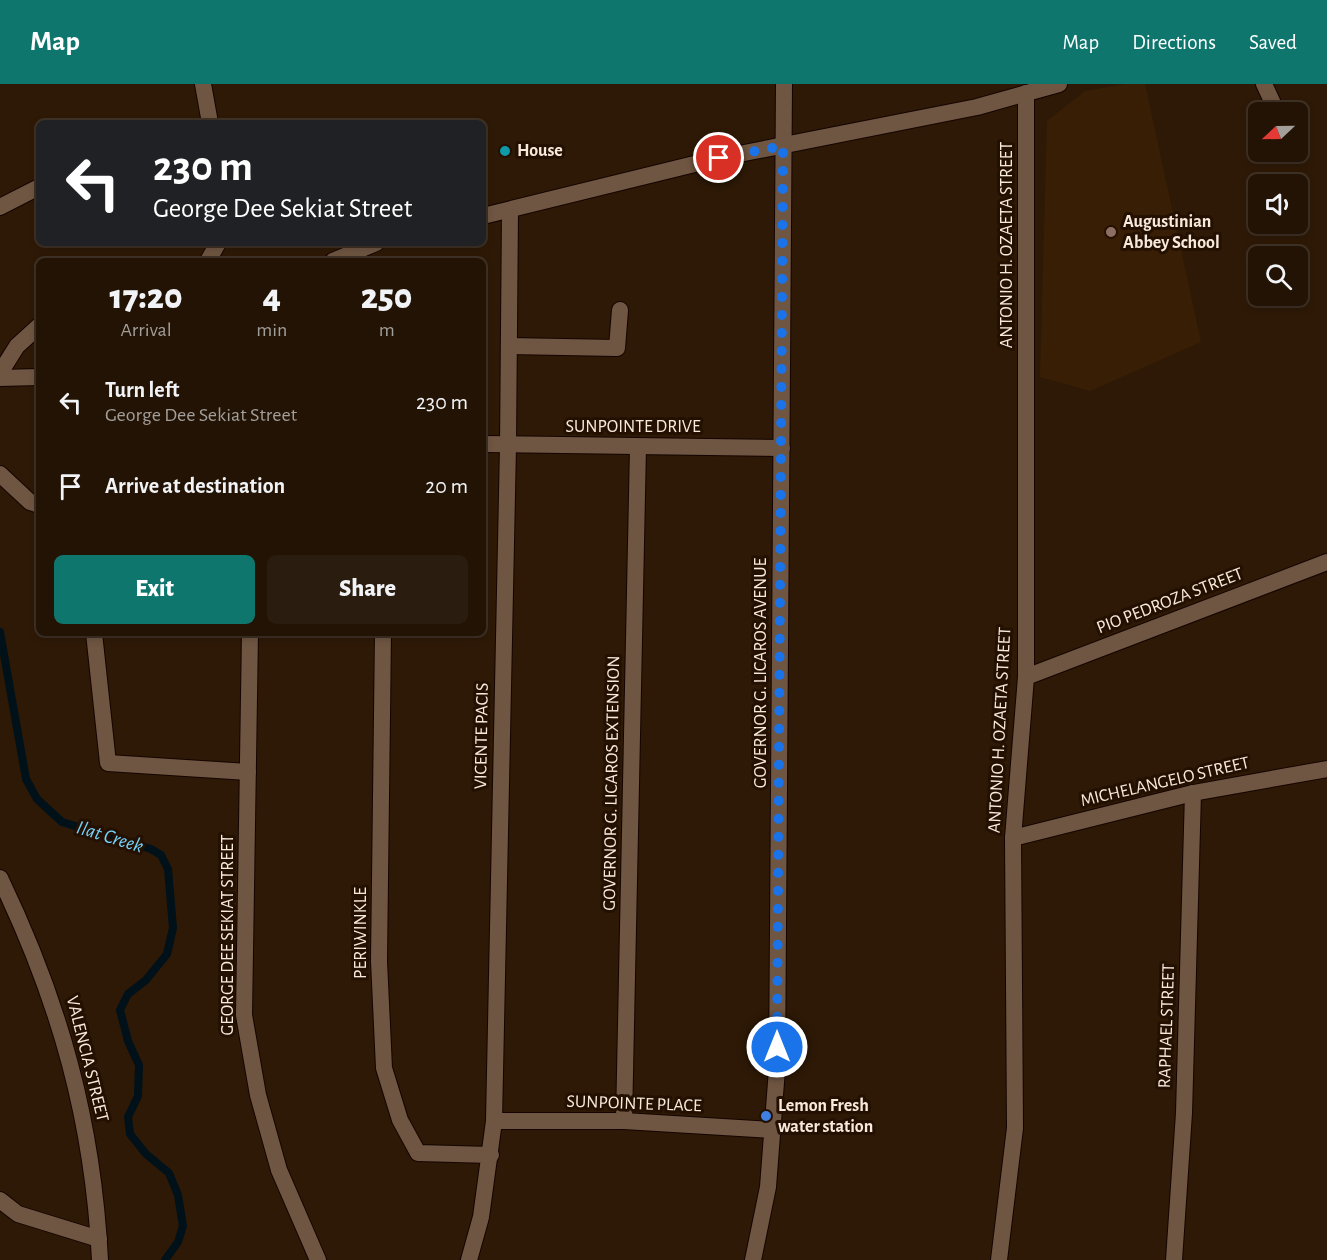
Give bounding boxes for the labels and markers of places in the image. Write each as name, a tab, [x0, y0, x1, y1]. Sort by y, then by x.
pin	[693, 132, 744, 183]
place label: House	[517, 142, 563, 160]
marker: House	[498, 144, 512, 158]
place label: Augustinian Abbey School	[1123, 213, 1220, 252]
marker: Augustinian Abbey School	[1104, 225, 1118, 239]
place label: Lemon Fresh water station	[778, 1097, 873, 1136]
marker: Lemon Fresh water station	[759, 1109, 773, 1123]

